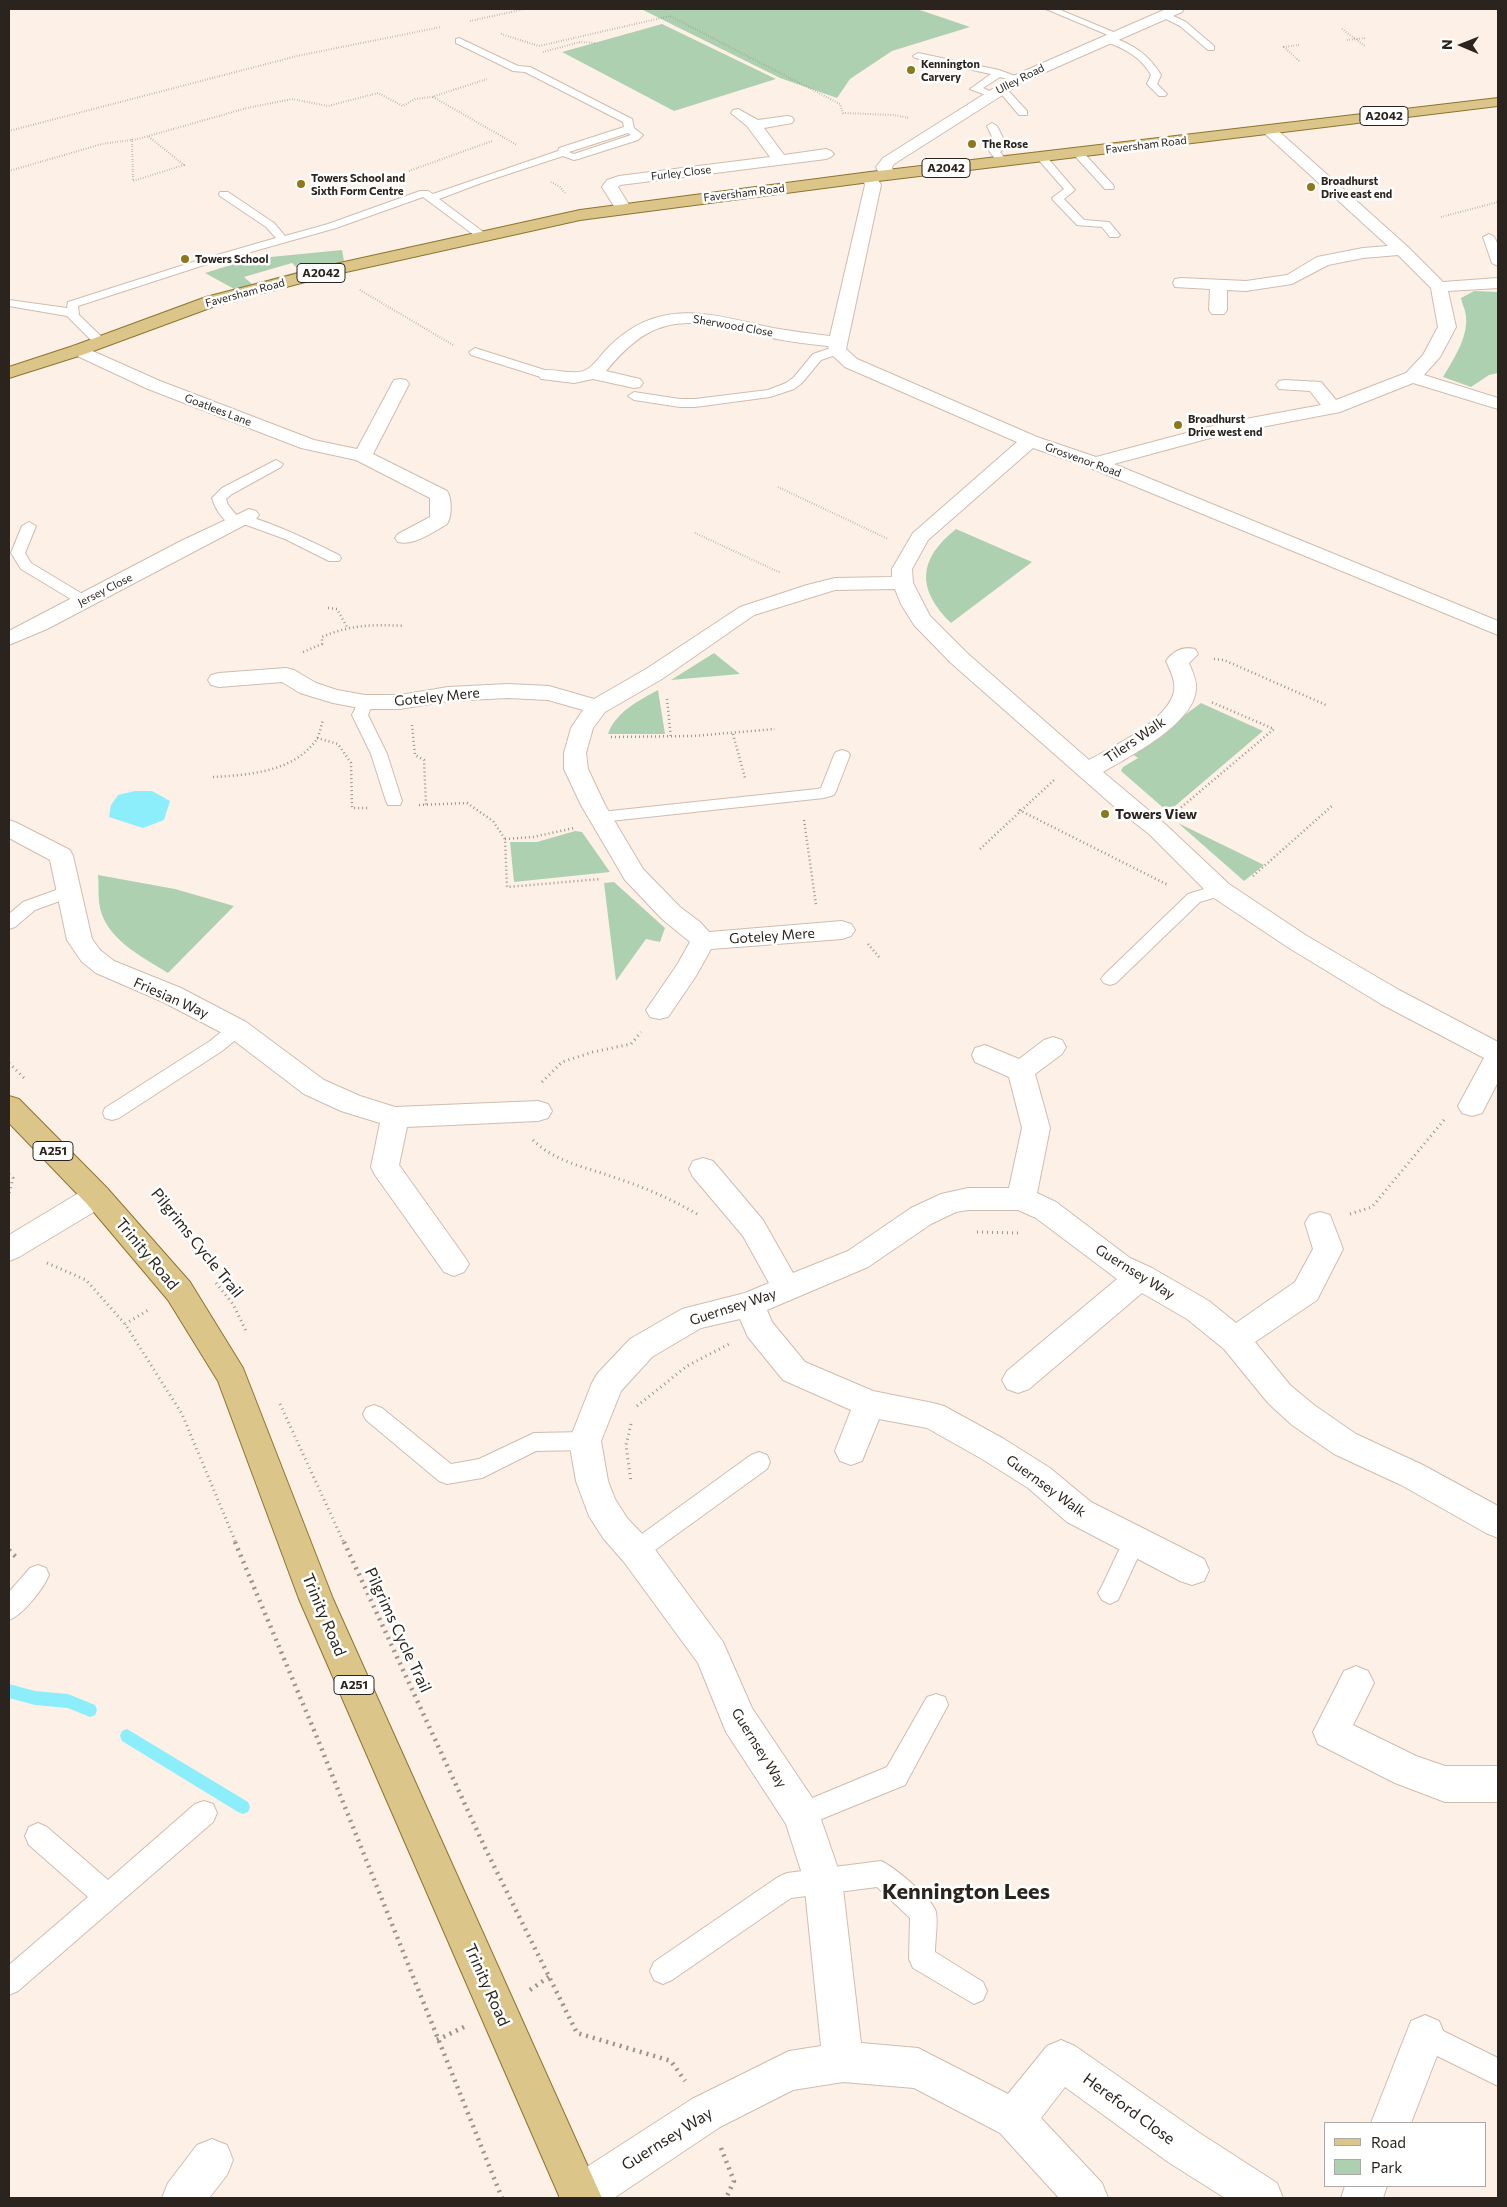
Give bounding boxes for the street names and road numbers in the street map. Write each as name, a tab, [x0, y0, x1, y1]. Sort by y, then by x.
street label: Ulley Road	[993, 61, 1047, 97]
road number: A2042	[1360, 106, 1408, 125]
street label: Faversham Road	[1105, 133, 1187, 157]
road number: A2042	[922, 158, 970, 178]
street label: Furley Close	[650, 163, 712, 183]
street label: Faversham Road	[703, 181, 785, 205]
road number: A2042	[297, 264, 345, 282]
street label: Faversham Road	[204, 276, 286, 310]
street label: Sherwood Close	[692, 312, 774, 340]
street label: Goatlees Lane	[183, 391, 253, 429]
street label: Grosvenor Road	[1043, 440, 1123, 480]
street label: Jersey Close	[76, 571, 134, 609]
street label: Goteley Mere	[393, 684, 481, 710]
street label: Tilers Walk	[1101, 713, 1169, 767]
street label: Goteley Mere	[729, 925, 815, 947]
street label: Friesian Way	[131, 974, 211, 1022]
road number: A251	[33, 1142, 73, 1160]
street label: Pilgrims Cycle Trail	[147, 1184, 247, 1302]
street label: Trinity Road	[111, 1214, 183, 1294]
street label: Guernsey Way	[1092, 1241, 1178, 1303]
street label: Guernsey Way	[687, 1285, 779, 1329]
street label: Guernsey Walk	[1003, 1451, 1089, 1521]
street label: Pilgrims Cycle Trail	[361, 1565, 435, 1695]
street label: Trinity Road	[298, 1571, 350, 1659]
road number: A251	[334, 1676, 374, 1694]
street label: Guernsey Way	[728, 1705, 790, 1791]
street label: Trinity Road	[460, 1941, 514, 2029]
street label: Hereford Close	[1079, 2069, 1179, 2149]
street label: Guernsey Way	[618, 2103, 716, 2175]

